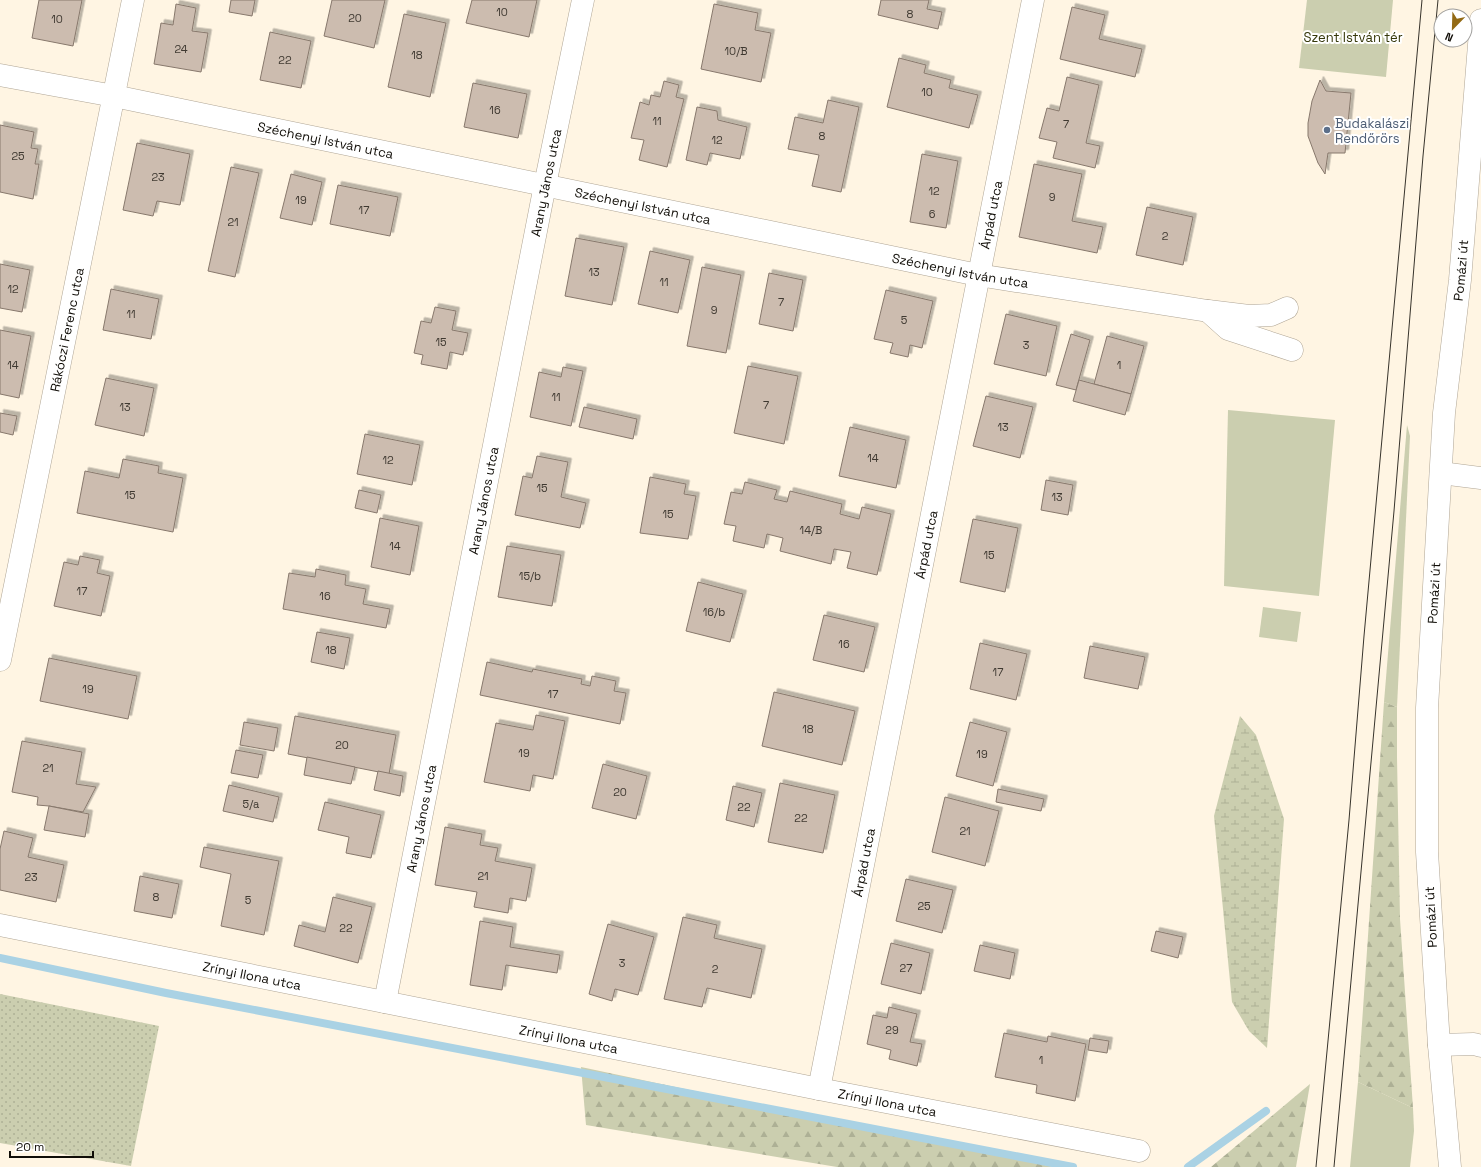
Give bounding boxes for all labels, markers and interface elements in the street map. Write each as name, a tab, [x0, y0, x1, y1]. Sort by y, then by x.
house number: 10	[496, 5, 508, 19]
house number: 8	[907, 7, 914, 21]
north arrow	[1433, 8, 1473, 48]
house number: 20	[348, 11, 362, 25]
house number: 10	[51, 12, 63, 26]
park label: Szent István tér	[1303, 29, 1403, 46]
text: N	[1443, 29, 1455, 45]
house number: 24	[174, 42, 188, 56]
house number: 10/B	[725, 44, 748, 58]
house number: 18	[411, 48, 423, 62]
house number: 22	[278, 53, 292, 67]
house number: 10	[921, 85, 933, 99]
house number: 16	[489, 103, 501, 117]
house number: 11	[652, 114, 662, 128]
place label: Budakalászi Rendőrörs	[1335, 115, 1409, 147]
street label: Széchenyi István utca	[256, 117, 396, 162]
house number: 7	[1063, 117, 1069, 131]
marker: Budakalászi Rendőrörs	[1322, 125, 1332, 135]
street label: Arany János utca	[527, 127, 565, 238]
house number: 8	[819, 129, 826, 143]
house number: 12	[711, 133, 723, 147]
house number: 25	[11, 149, 25, 163]
house number: 23	[151, 170, 165, 184]
street label: Árpád utca	[976, 178, 1006, 250]
street label: Széchenyi István utca	[573, 183, 713, 228]
house number: 12	[928, 184, 940, 198]
house number: 9	[1049, 190, 1056, 204]
house number: 19	[295, 193, 307, 207]
house number: 17	[359, 203, 369, 217]
house number: 6	[929, 207, 936, 221]
house number: 21	[227, 215, 239, 229]
house number: 2	[1162, 229, 1169, 243]
street label: Pomázi út	[1449, 239, 1472, 302]
street label: Széchenyi István utca	[891, 249, 1030, 291]
house number: 13	[588, 265, 600, 279]
street label: Rákóczi Ferenc utca	[46, 266, 87, 393]
house number: 11	[659, 275, 669, 289]
house number: 12	[7, 282, 19, 296]
house number: 7	[778, 295, 784, 309]
house number: 9	[711, 303, 718, 317]
house number: 11	[126, 307, 136, 321]
house number: 5	[901, 313, 908, 327]
house number: 15	[435, 335, 447, 349]
house number: 3	[1023, 338, 1030, 352]
house number: 14	[7, 358, 19, 372]
house number: 1	[1117, 358, 1121, 372]
house number: 11	[551, 390, 561, 404]
house number: 7	[763, 398, 769, 412]
house number: 13	[119, 400, 131, 414]
house number: 13	[997, 420, 1009, 434]
street label: Arany János utca	[464, 445, 502, 556]
house number: 14	[867, 451, 879, 465]
house number: 12	[382, 453, 394, 467]
house number: 15	[536, 481, 548, 495]
house number: 15	[124, 488, 136, 502]
house number: 13	[1051, 490, 1063, 504]
house number: 15	[662, 507, 674, 521]
street label: Árpád utca	[911, 508, 941, 580]
house number: 14/B	[800, 523, 822, 537]
house number: 14	[389, 539, 401, 553]
house number: 15	[983, 548, 995, 562]
street label: Pomázi út	[1423, 562, 1444, 624]
house number: 15/b	[519, 569, 541, 583]
house number: 17	[77, 584, 87, 598]
house number: 16	[319, 589, 331, 603]
house number: 16/b	[703, 605, 725, 619]
house number: 16	[838, 637, 850, 651]
house number: 18	[325, 643, 337, 657]
house number: 17	[993, 665, 1003, 679]
house number: 19	[82, 682, 94, 696]
house number: 17	[548, 687, 558, 701]
house number: 18	[802, 722, 814, 736]
house number: 20	[335, 738, 349, 752]
house number: 19	[518, 746, 530, 760]
house number: 19	[976, 747, 988, 761]
house number: 21	[42, 761, 54, 775]
street label: Arany János utca	[402, 763, 440, 874]
house number: 20	[613, 785, 627, 799]
house number: 5/a	[243, 797, 260, 811]
house number: 22	[737, 800, 751, 814]
house number: 22	[794, 811, 808, 825]
house number: 21	[959, 824, 971, 838]
street label: Árpád utca	[849, 826, 879, 898]
house number: 21	[477, 869, 489, 883]
house number: 23	[24, 870, 38, 884]
street label: Pomázi út	[1421, 886, 1441, 948]
house number: 8	[153, 890, 160, 904]
house number: 5	[245, 893, 252, 907]
house number: 25	[917, 899, 931, 913]
house number: 22	[339, 921, 353, 935]
house number: 3	[619, 956, 626, 970]
street label: Zrínyi Ilona utca	[201, 957, 303, 994]
house number: 27	[900, 961, 912, 975]
house number: 2	[712, 962, 719, 976]
street label: Zrínyi Ilona utca	[518, 1021, 620, 1057]
house number: 29	[885, 1023, 899, 1037]
house number: 1	[1039, 1053, 1043, 1067]
street label: Zrínyi Ilona utca	[837, 1084, 939, 1120]
scale bar	[10, 1133, 93, 1159]
text: 20 m	[16, 1139, 44, 1155]

